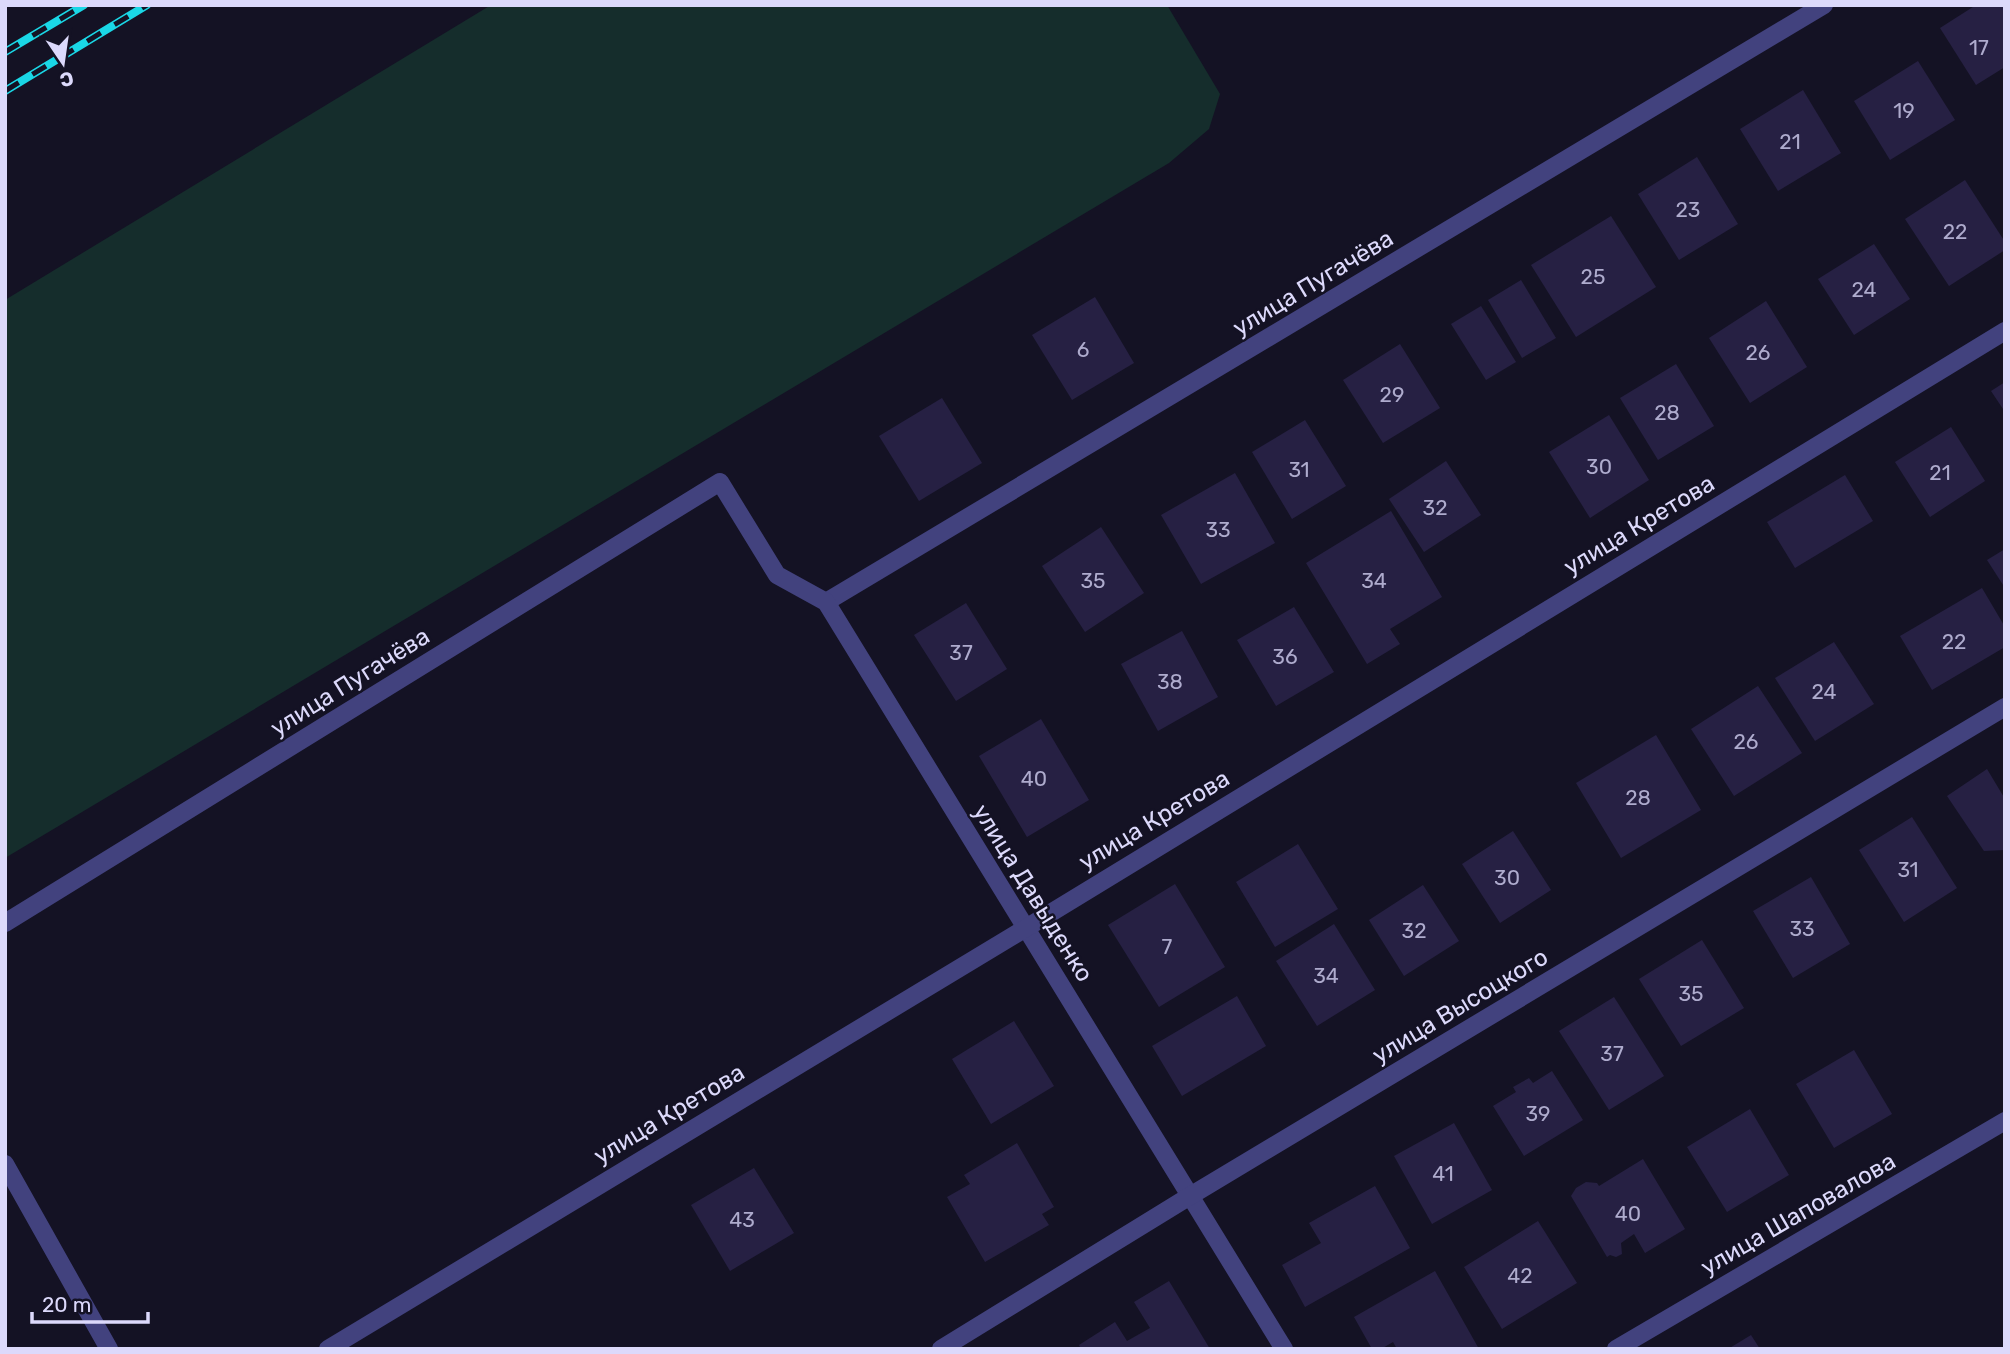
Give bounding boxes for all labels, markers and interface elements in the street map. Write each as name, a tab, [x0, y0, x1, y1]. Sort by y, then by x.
north arrow	[28, 28, 98, 98]
house number: 17	[1969, 35, 1989, 60]
text: С	[58, 66, 76, 92]
house number: 19	[1893, 98, 1915, 123]
house number: 21	[1779, 129, 1801, 154]
house number: 23	[1676, 197, 1700, 222]
house number: 22	[1943, 219, 1967, 244]
street label: улица Пугачёва	[1228, 224, 1398, 342]
house number: 25	[1581, 264, 1605, 289]
house number: 24	[1851, 277, 1877, 302]
house number: 6	[1077, 337, 1089, 362]
house number: 26	[1746, 340, 1771, 365]
house number: 29	[1380, 382, 1404, 407]
house number: 28	[1654, 400, 1680, 425]
house number: 30	[1586, 454, 1612, 479]
house number: 31	[1288, 457, 1310, 482]
house number: 21	[1929, 460, 1951, 485]
street label: улица Кретова	[1559, 469, 1719, 581]
house number: 32	[1423, 495, 1447, 520]
house number: 33	[1205, 517, 1231, 542]
house number: 35	[1080, 568, 1106, 593]
house number: 34	[1361, 568, 1387, 593]
street label: улица Пугачёва	[265, 622, 435, 742]
house number: 22	[1942, 629, 1966, 654]
house number: 37	[949, 640, 973, 665]
house number: 36	[1272, 644, 1298, 669]
house number: 38	[1157, 669, 1183, 694]
house number: 24	[1811, 679, 1837, 704]
house number: 26	[1734, 729, 1759, 754]
street label: улица Кретова	[1074, 764, 1234, 876]
house number: 40	[1021, 766, 1047, 791]
house number: 28	[1625, 785, 1651, 810]
street label: улица Давыденко	[967, 799, 1099, 987]
house number: 31	[1897, 857, 1919, 882]
house number: 30	[1494, 865, 1520, 890]
house number: 33	[1789, 916, 1815, 941]
house number: 32	[1402, 918, 1426, 943]
house number: 7	[1162, 934, 1173, 959]
street label: улица Высоцкого	[1367, 943, 1553, 1069]
house number: 34	[1313, 963, 1339, 988]
house number: 35	[1678, 981, 1704, 1006]
house number: 37	[1600, 1041, 1624, 1066]
street label: улица Кретова	[589, 1058, 749, 1170]
house number: 39	[1525, 1101, 1551, 1126]
street label: улица Шаповалова	[1696, 1147, 1900, 1281]
house number: 41	[1432, 1161, 1454, 1186]
house number: 40	[1615, 1201, 1641, 1226]
house number: 43	[729, 1207, 755, 1232]
house number: 42	[1507, 1263, 1533, 1288]
scale bar	[32, 1280, 147, 1324]
text: 20 m	[42, 1292, 91, 1317]

